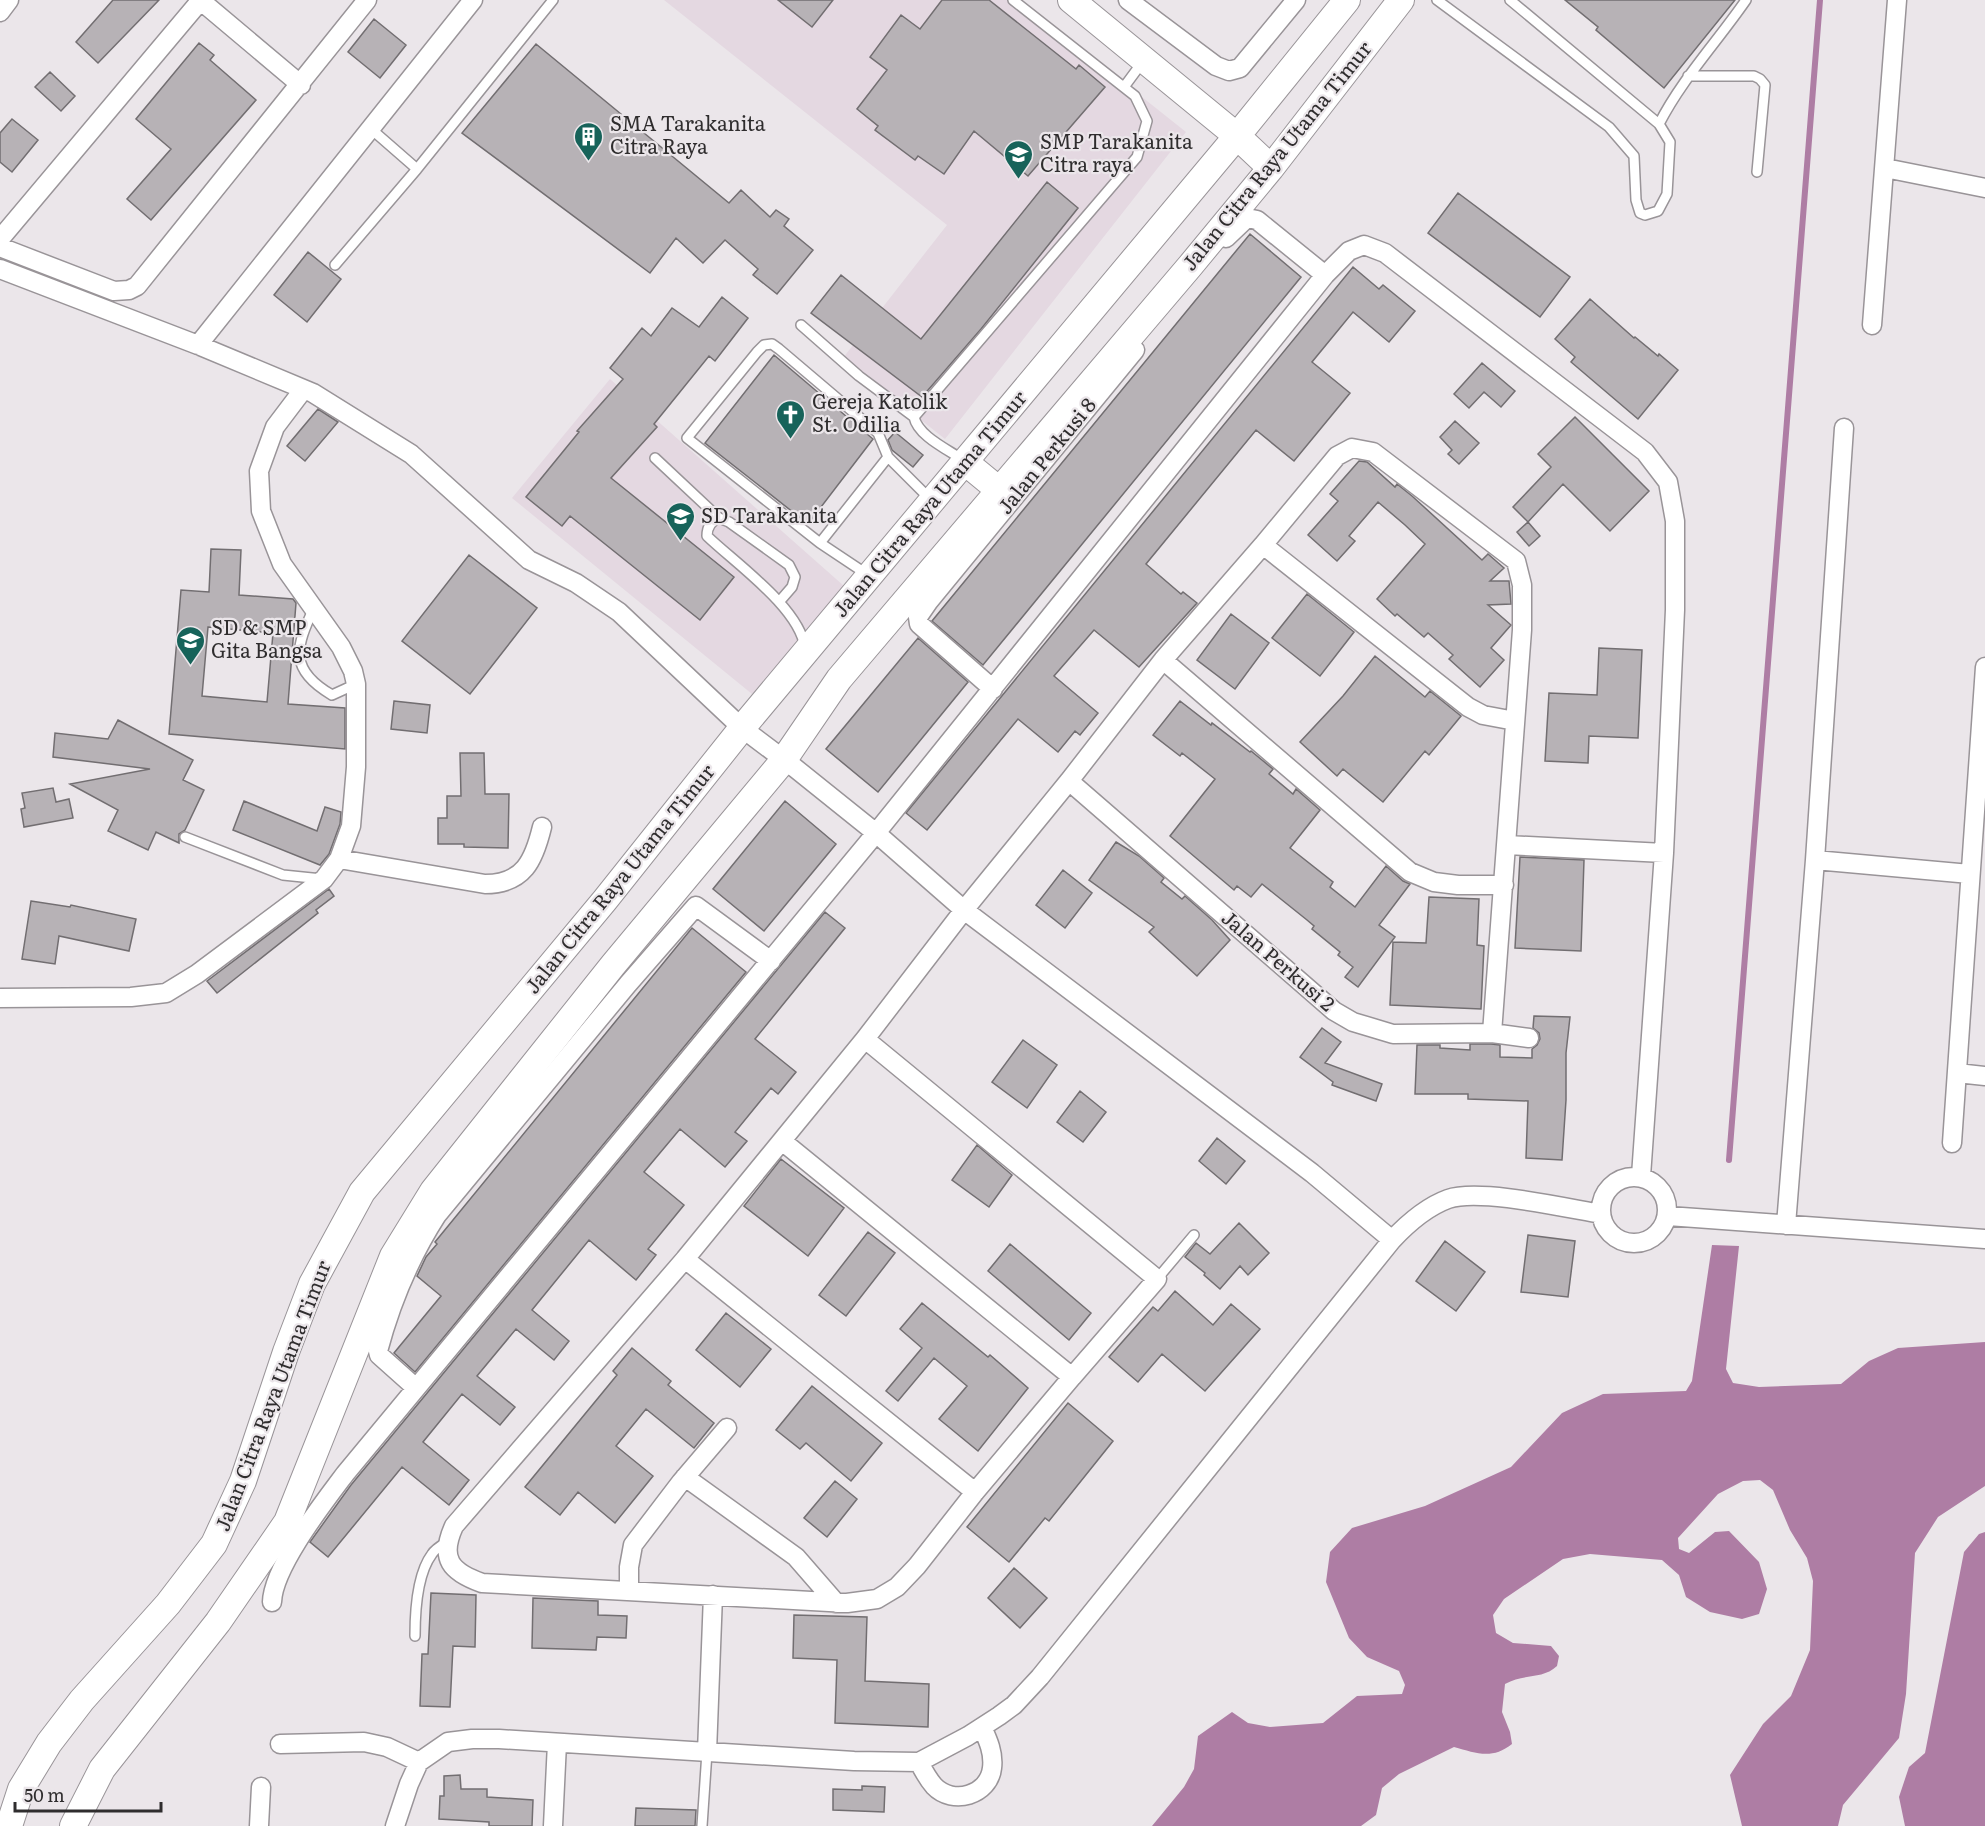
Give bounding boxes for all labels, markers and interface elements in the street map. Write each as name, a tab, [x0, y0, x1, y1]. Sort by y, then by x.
street label: Jalan Citra Raya Utama Timur	[1173, 33, 1378, 276]
place label: SMA Tarakanita Citra Raya	[610, 107, 766, 160]
building icon: SMA Tarakanita Citra Raya	[573, 120, 605, 162]
place label: SMP Tarakanita Citra raya	[1040, 125, 1193, 178]
school or university icon: SMP Tarakanita Citra raya	[1003, 138, 1035, 180]
street label: Jalan Citra Raya Utama Timur	[824, 382, 1033, 623]
place label: Gereja Katolik St. Odilia	[812, 385, 948, 438]
street label: Jalan Perkusi 8	[989, 390, 1102, 519]
church icon: Gereja Katolik St. Odilia	[775, 398, 807, 440]
place label: SD Tarakanita	[701, 499, 837, 529]
school or university icon: SD Tarakanita	[664, 500, 696, 542]
place label: SD & SMP Gita Bangsa	[211, 611, 323, 664]
school or university icon: SD & SMP Gita Bangsa	[174, 624, 206, 666]
street label: Jalan Citra Raya Utama Timur	[516, 756, 721, 999]
street label: Jalan Perkusi 2	[1216, 902, 1343, 1017]
street label: Jalan Citra Raya Utama Timur	[206, 1255, 337, 1535]
scale bar	[15, 1775, 160, 1813]
text: 50 m	[24, 1781, 65, 1808]

